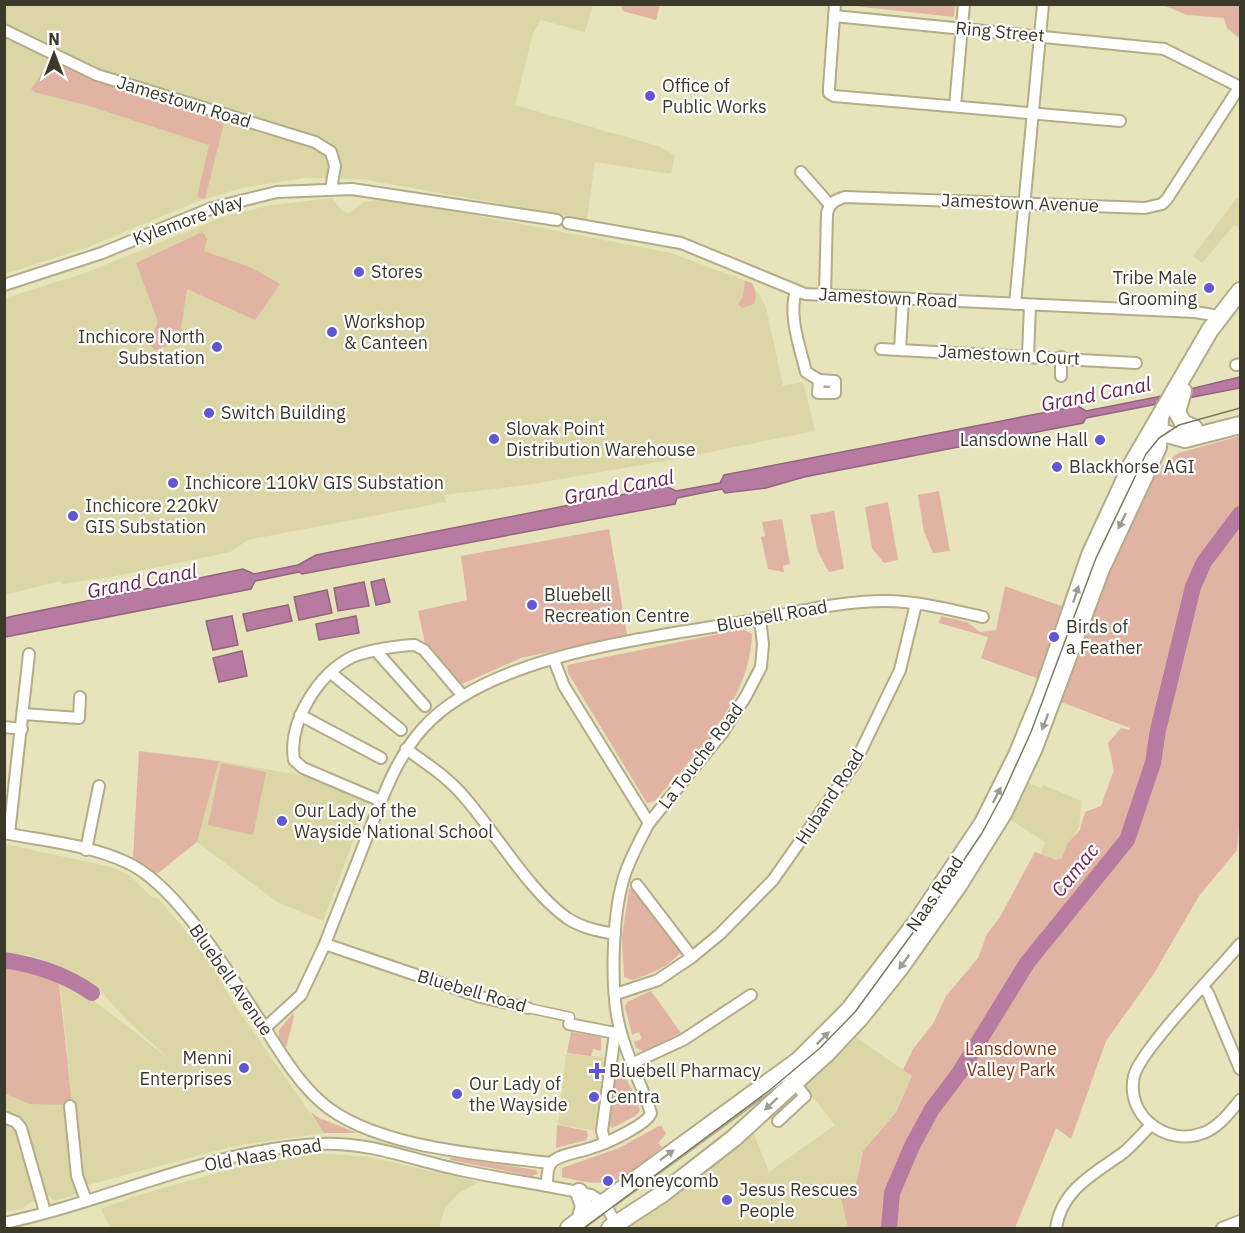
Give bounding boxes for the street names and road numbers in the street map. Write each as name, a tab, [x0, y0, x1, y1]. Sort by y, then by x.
street label: Ring Street	[955, 16, 1046, 47]
street label: Jamestown Road	[114, 70, 254, 133]
street label: Jamestown Avenue	[941, 188, 1099, 217]
street label: Kylemore Way	[129, 189, 246, 250]
street label: Jamestown Road	[818, 282, 958, 313]
street label: Jamestown Court	[937, 339, 1081, 370]
street label: Bluebell Road	[715, 594, 829, 637]
street label: La Touche Road	[653, 698, 748, 813]
street label: Huband Road	[790, 745, 869, 849]
street label: Naas Road	[901, 851, 968, 936]
street label: Bluebell Avenue	[184, 919, 279, 1040]
street label: Bluebell Road	[415, 964, 529, 1017]
street label: Old Naas Road	[202, 1133, 323, 1176]

